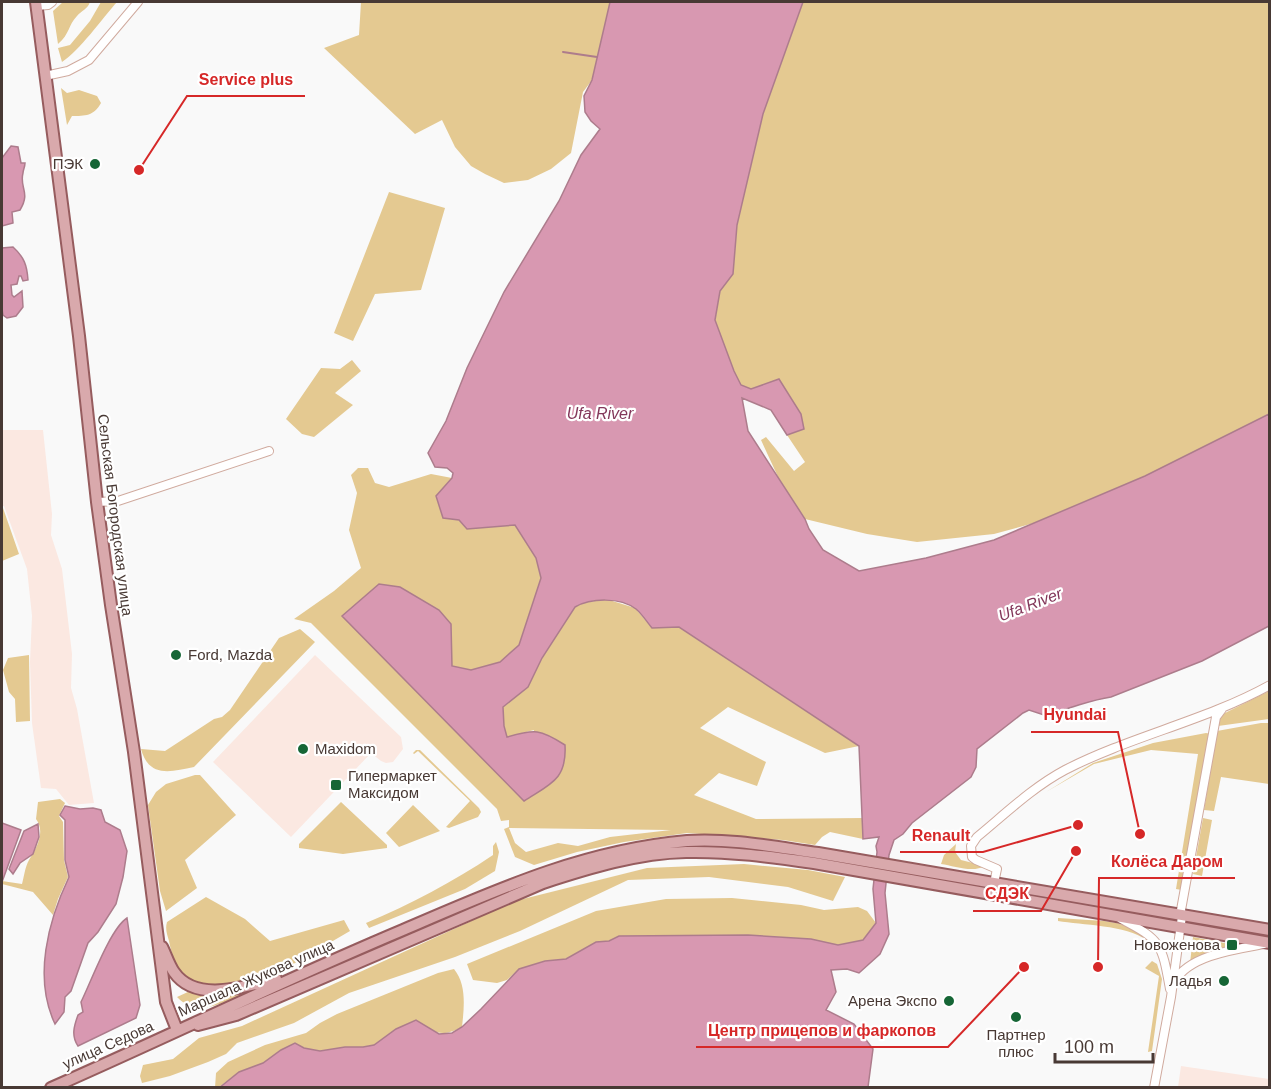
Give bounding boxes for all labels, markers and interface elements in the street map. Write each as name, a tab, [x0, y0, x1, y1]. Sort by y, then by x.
callout: Service plus	[187, 62, 305, 96]
text: Service plus	[199, 71, 293, 88]
place label: ПЭК	[53, 155, 83, 172]
marker: ПЭК	[88, 157, 102, 171]
water label: Ufa River	[567, 405, 634, 422]
street label: Сельская Богородская улица	[95, 413, 136, 618]
water label: Ufa River	[996, 584, 1065, 624]
place label: Ford, Mazda	[188, 646, 273, 663]
marker: Ford, Mazda	[169, 648, 183, 662]
callout: Hyundai	[1031, 698, 1118, 732]
text: Hyundai	[1043, 706, 1107, 723]
place label: Maxidom	[315, 740, 376, 757]
marker: Maxidom	[296, 742, 310, 756]
place label: Гипермаркет Максидом	[348, 767, 437, 801]
marker: Гипермаркет Максидом	[329, 778, 343, 792]
callout: Renault	[900, 818, 983, 852]
text: Renault	[912, 827, 971, 844]
callout: Колёса Даром	[1099, 844, 1235, 878]
text: Колёса Даром	[1111, 853, 1223, 870]
callout: СДЭК	[973, 877, 1041, 911]
text: СДЭК	[985, 885, 1029, 902]
street label: Маршала Жукова улица	[175, 935, 337, 1020]
place label: Новоженова	[1134, 936, 1221, 953]
marker: Новоженова	[1225, 938, 1239, 952]
place label: Ладья	[1169, 972, 1212, 989]
marker: Ладья	[1217, 974, 1231, 988]
place label: Арена Экспо	[848, 992, 937, 1009]
marker: Арена Экспо	[942, 994, 956, 1008]
marker: Партнер плюс	[1009, 1010, 1023, 1024]
callout: Центр прицепов и фаркопов	[696, 1013, 948, 1047]
street label: улица Седова	[60, 1017, 156, 1072]
text: Центр прицепов и фаркопов	[708, 1022, 936, 1039]
place label: Партнер плюс	[987, 1026, 1045, 1060]
scale bar	[1055, 1026, 1152, 1064]
text: 100 m	[1064, 1037, 1114, 1057]

